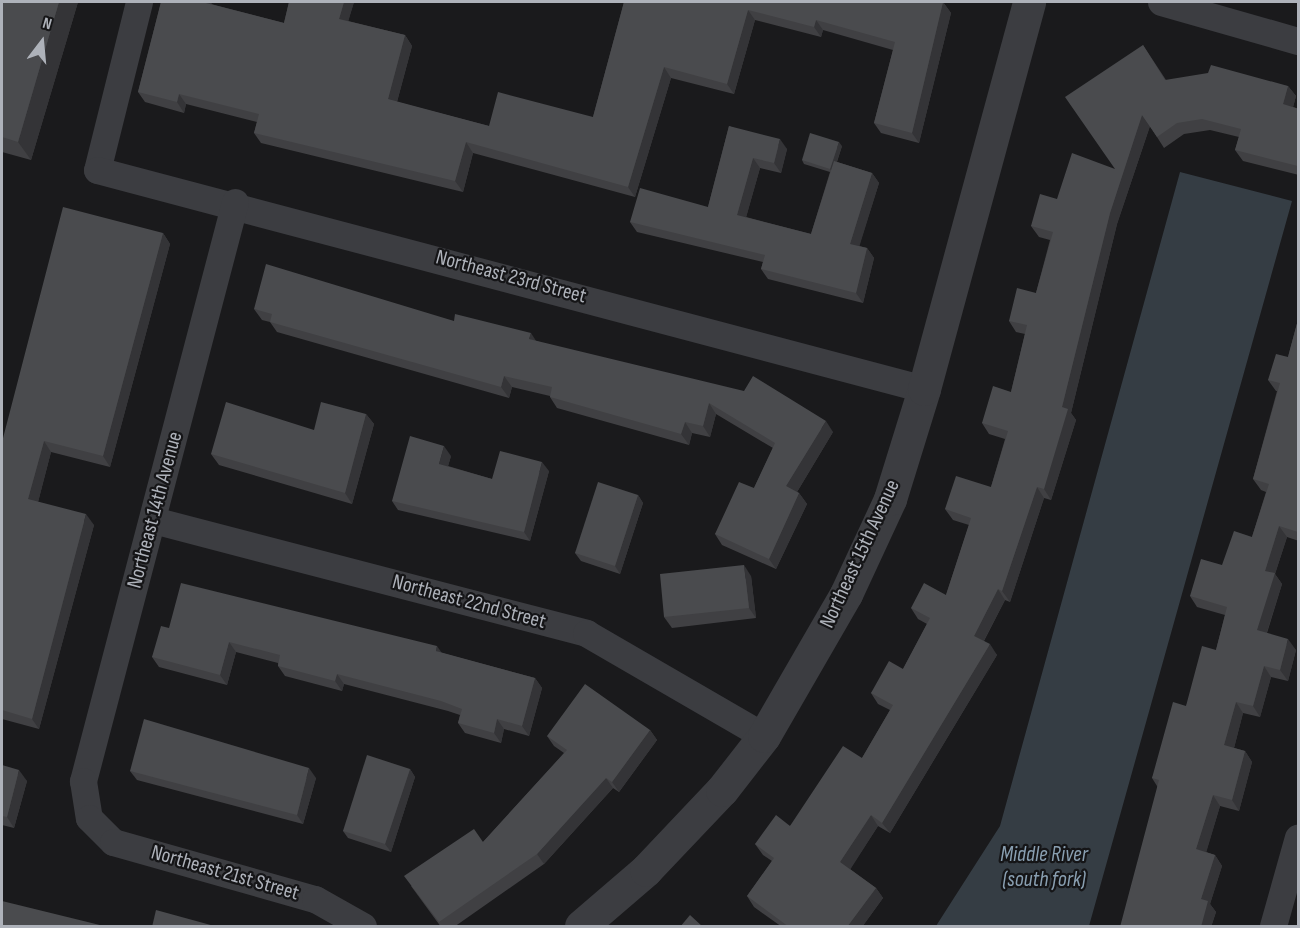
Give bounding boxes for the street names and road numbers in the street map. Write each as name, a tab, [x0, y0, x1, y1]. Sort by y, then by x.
street label: Northeast 23rd Street	[433, 245, 589, 309]
street label: Northeast 14th Avenue	[122, 429, 188, 591]
street label: Northeast 15th Avenue	[815, 476, 905, 632]
street label: Northeast 22nd Street	[390, 569, 548, 635]
street label: Northeast 21st Street	[148, 840, 302, 906]

